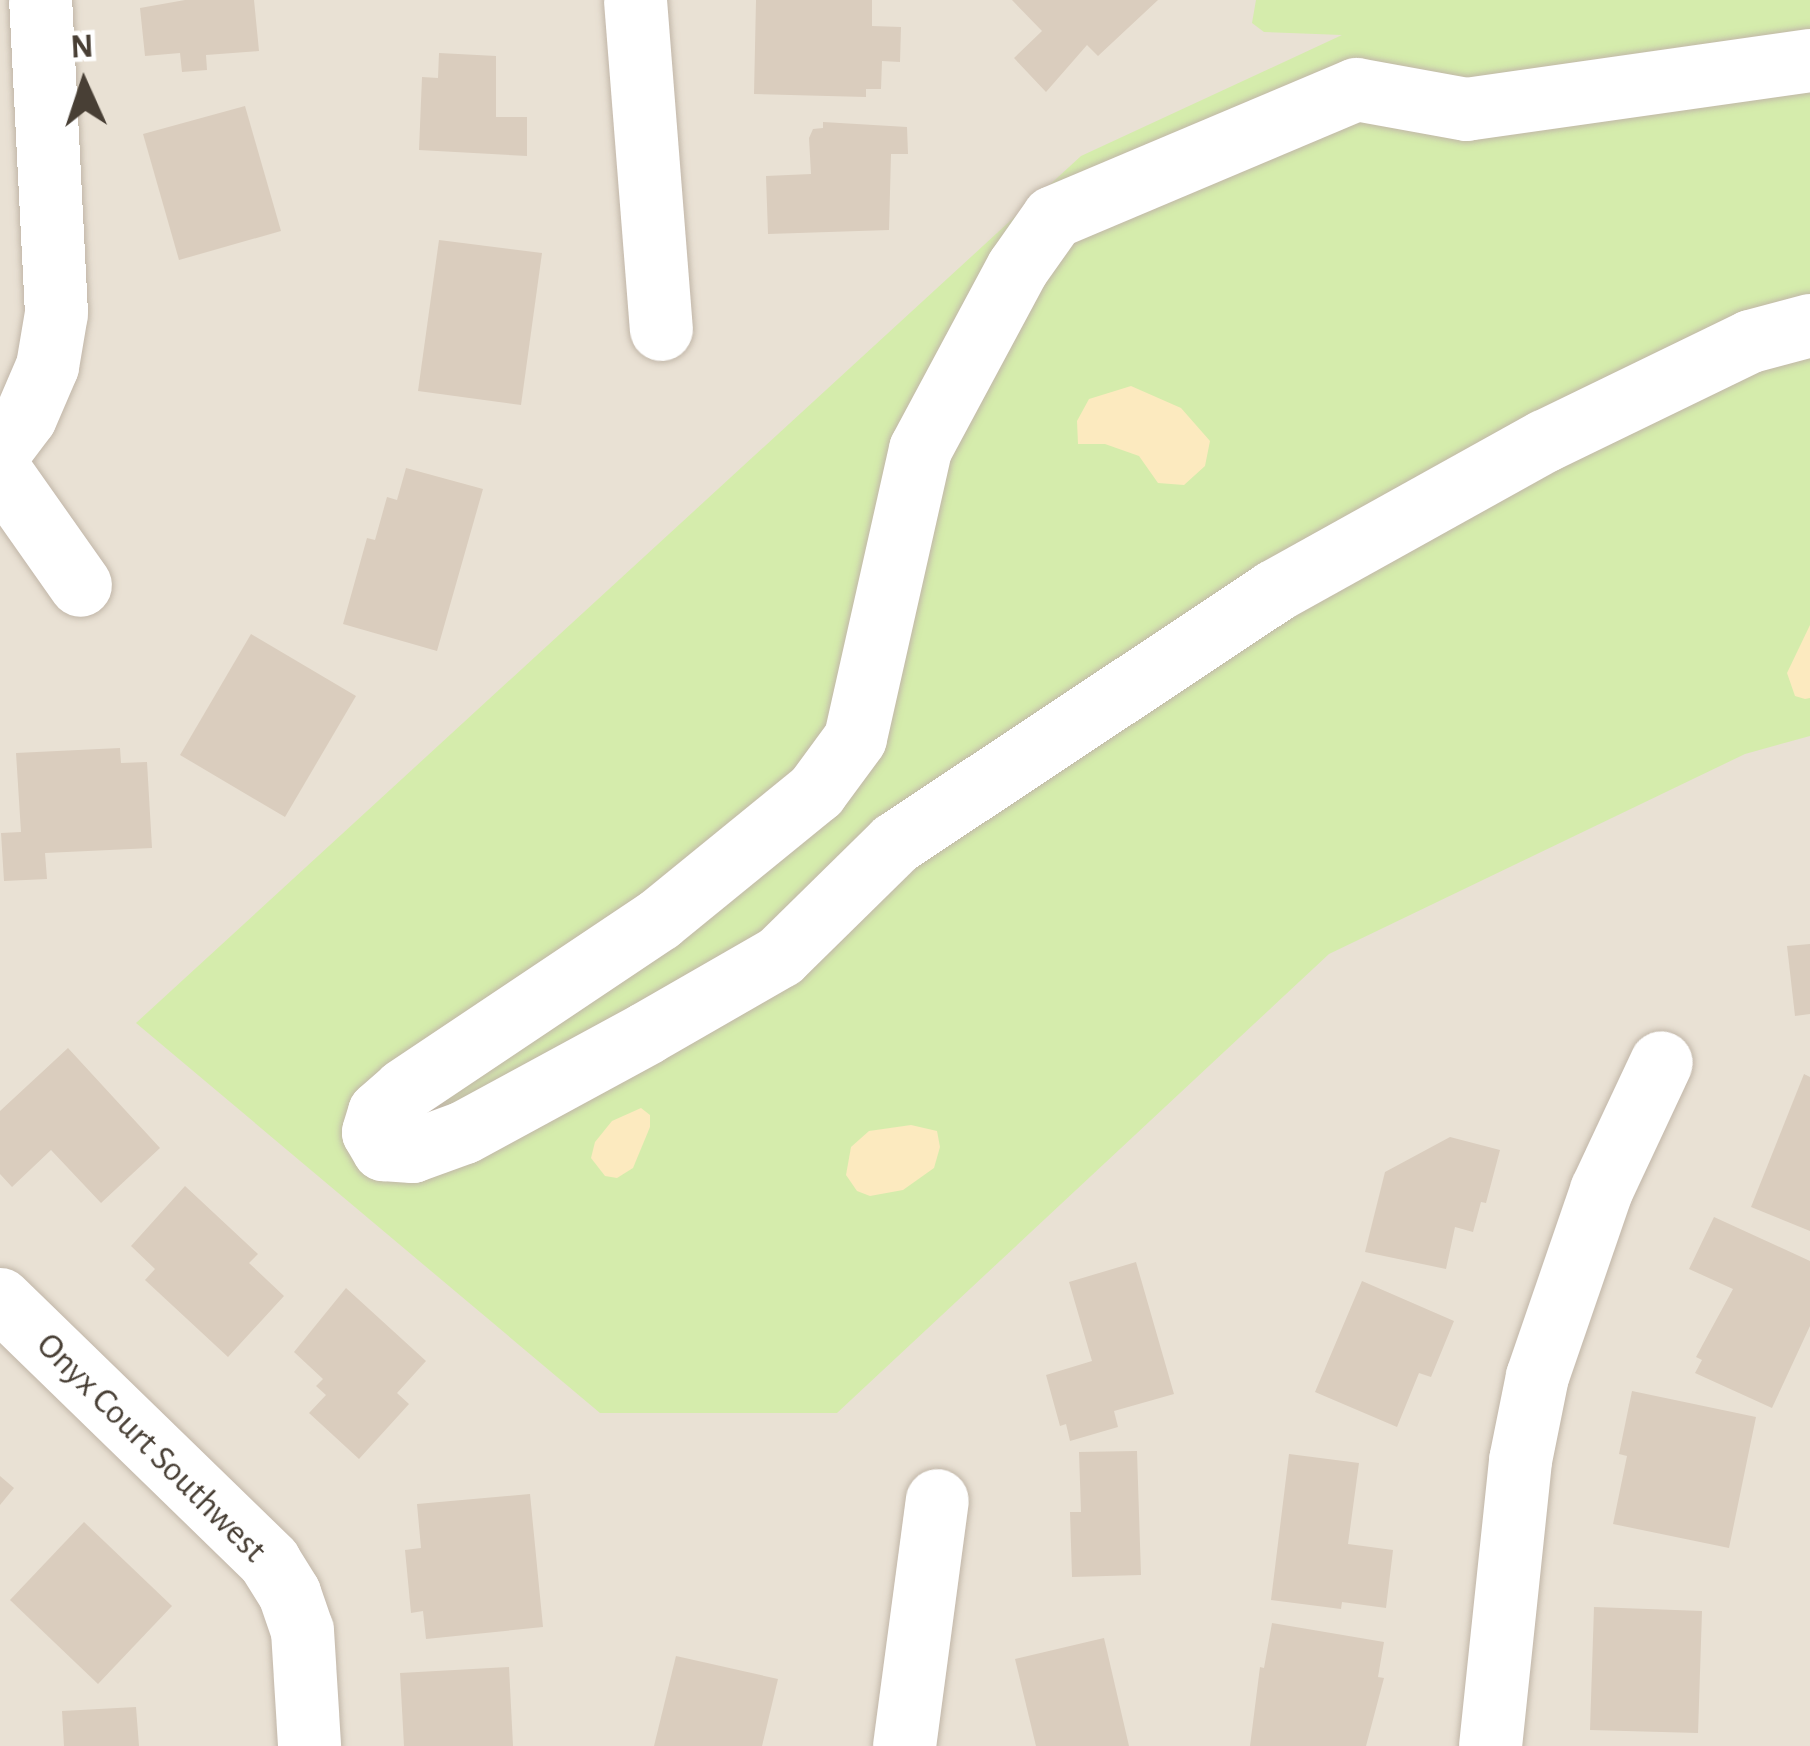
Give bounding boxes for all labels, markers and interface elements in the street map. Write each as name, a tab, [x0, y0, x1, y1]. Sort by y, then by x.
north arrow	[24, 24, 144, 144]
text: N	[70, 30, 94, 65]
street label: Onyx Court Southwest	[27, 1324, 275, 1572]

